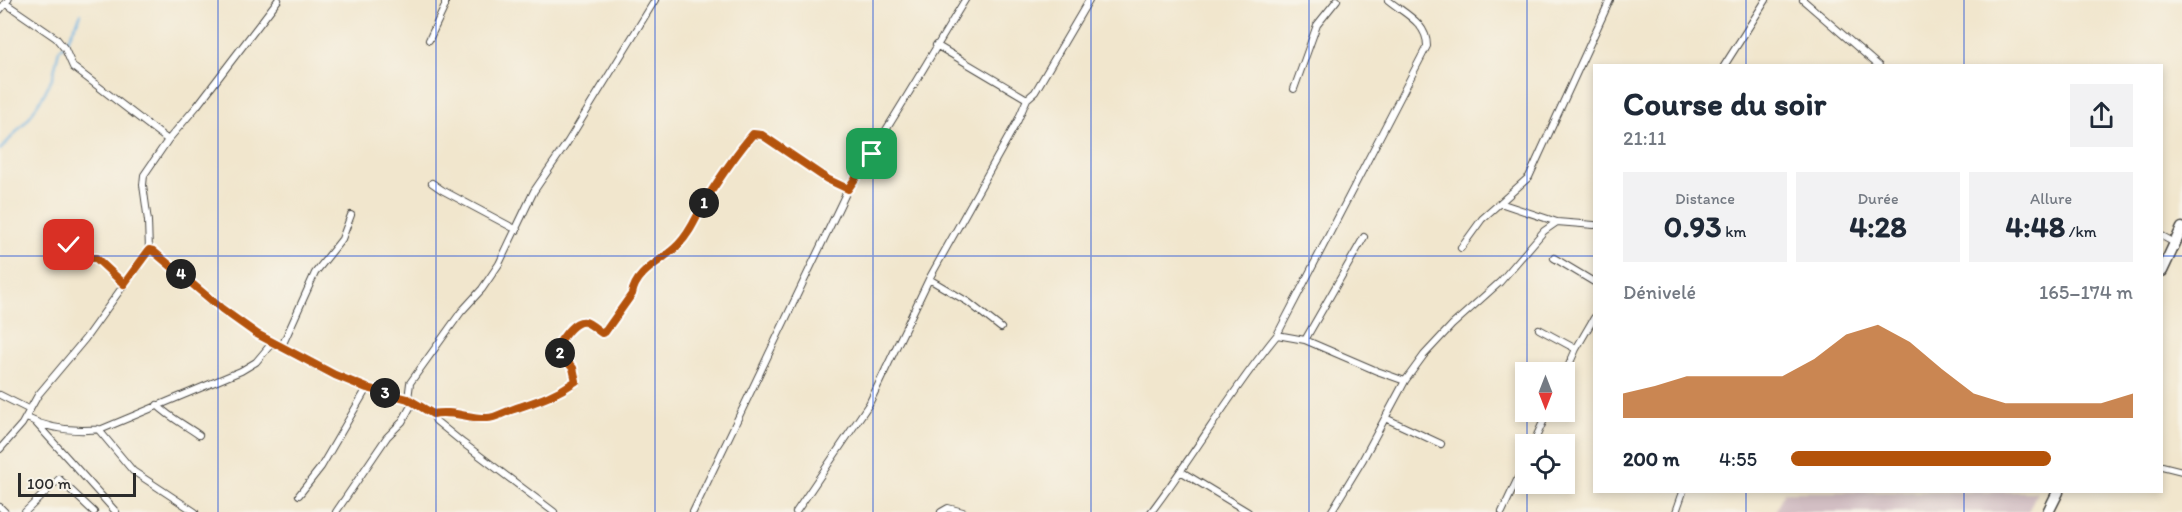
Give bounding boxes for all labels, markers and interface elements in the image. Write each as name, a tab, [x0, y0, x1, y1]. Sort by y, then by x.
text: Course du soir	[1623, 84, 1826, 123]
button: share	[2070, 84, 2133, 147]
text: 21:11	[1623, 126, 1666, 150]
pin	[846, 128, 897, 179]
icon: arrive	[855, 137, 888, 170]
pin: 1	[689, 188, 719, 218]
text: Distance	[1675, 189, 1735, 208]
text: Durée	[1857, 189, 1899, 208]
text: Allure	[2030, 189, 2072, 208]
text: 1	[700, 193, 708, 212]
text: 0.93	[1664, 208, 1722, 245]
text: 4:28	[1849, 208, 1907, 245]
text: 4:48	[2005, 208, 2065, 245]
pin	[43, 219, 94, 270]
text: km	[1722, 222, 1746, 241]
text: /km	[2065, 222, 2097, 241]
icon: check	[52, 228, 85, 261]
pin: 4	[166, 259, 196, 289]
text: 4	[176, 264, 186, 283]
text: Dénivelé	[1623, 280, 1696, 304]
text: 165–174 m	[2039, 280, 2133, 304]
pin: 2	[545, 338, 575, 368]
text: 2	[556, 343, 564, 362]
north arrow	[1515, 362, 1575, 422]
map controls	[1515, 362, 1575, 494]
pin: 3	[370, 378, 400, 408]
text: 3	[381, 383, 389, 402]
button: locate	[1515, 434, 1575, 494]
text: 200 m	[1623, 447, 1679, 471]
text: 4:55	[1719, 447, 1757, 471]
scale bar	[18, 470, 136, 498]
text: 100 m	[27, 474, 71, 493]

